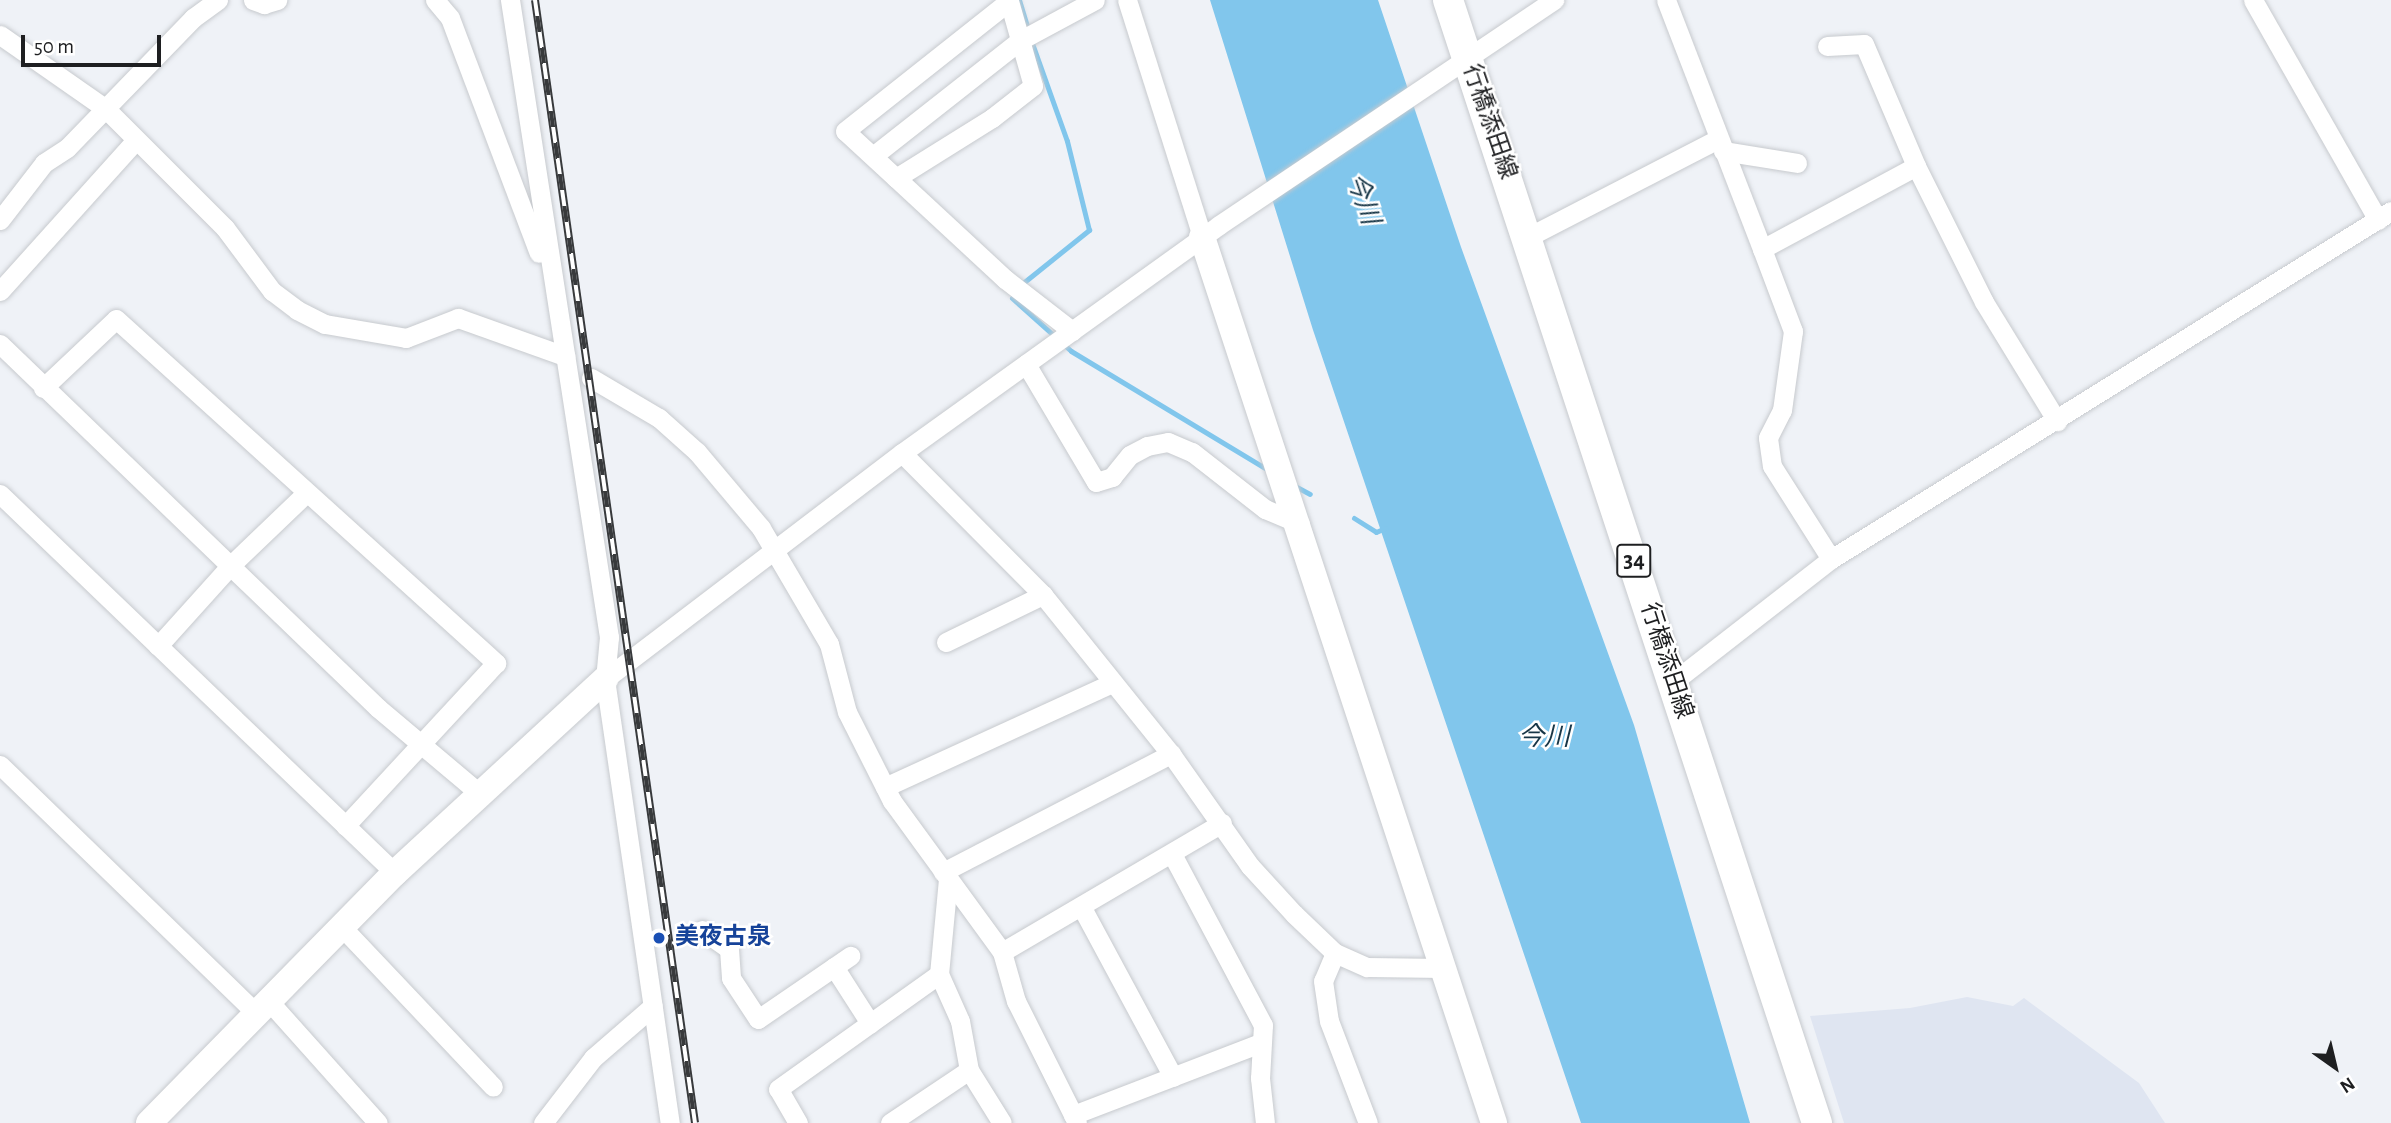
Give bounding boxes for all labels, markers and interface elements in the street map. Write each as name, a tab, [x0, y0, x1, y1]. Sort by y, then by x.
scale bar	[24, 21, 164, 65]
text: 50 m	[34, 36, 74, 57]
street label: 行橋添田線	[1456, 61, 1522, 183]
water label: 今川	[1339, 169, 1385, 229]
road number: 34	[1615, 541, 1653, 580]
street label: 行橋添田線	[1634, 599, 1698, 723]
water label: 今川	[1518, 722, 1570, 754]
place label: 美夜古泉	[675, 924, 771, 952]
marker: 美夜古泉	[649, 928, 669, 948]
north arrow	[2300, 1032, 2370, 1102]
text: N	[2336, 1073, 2358, 1096]

